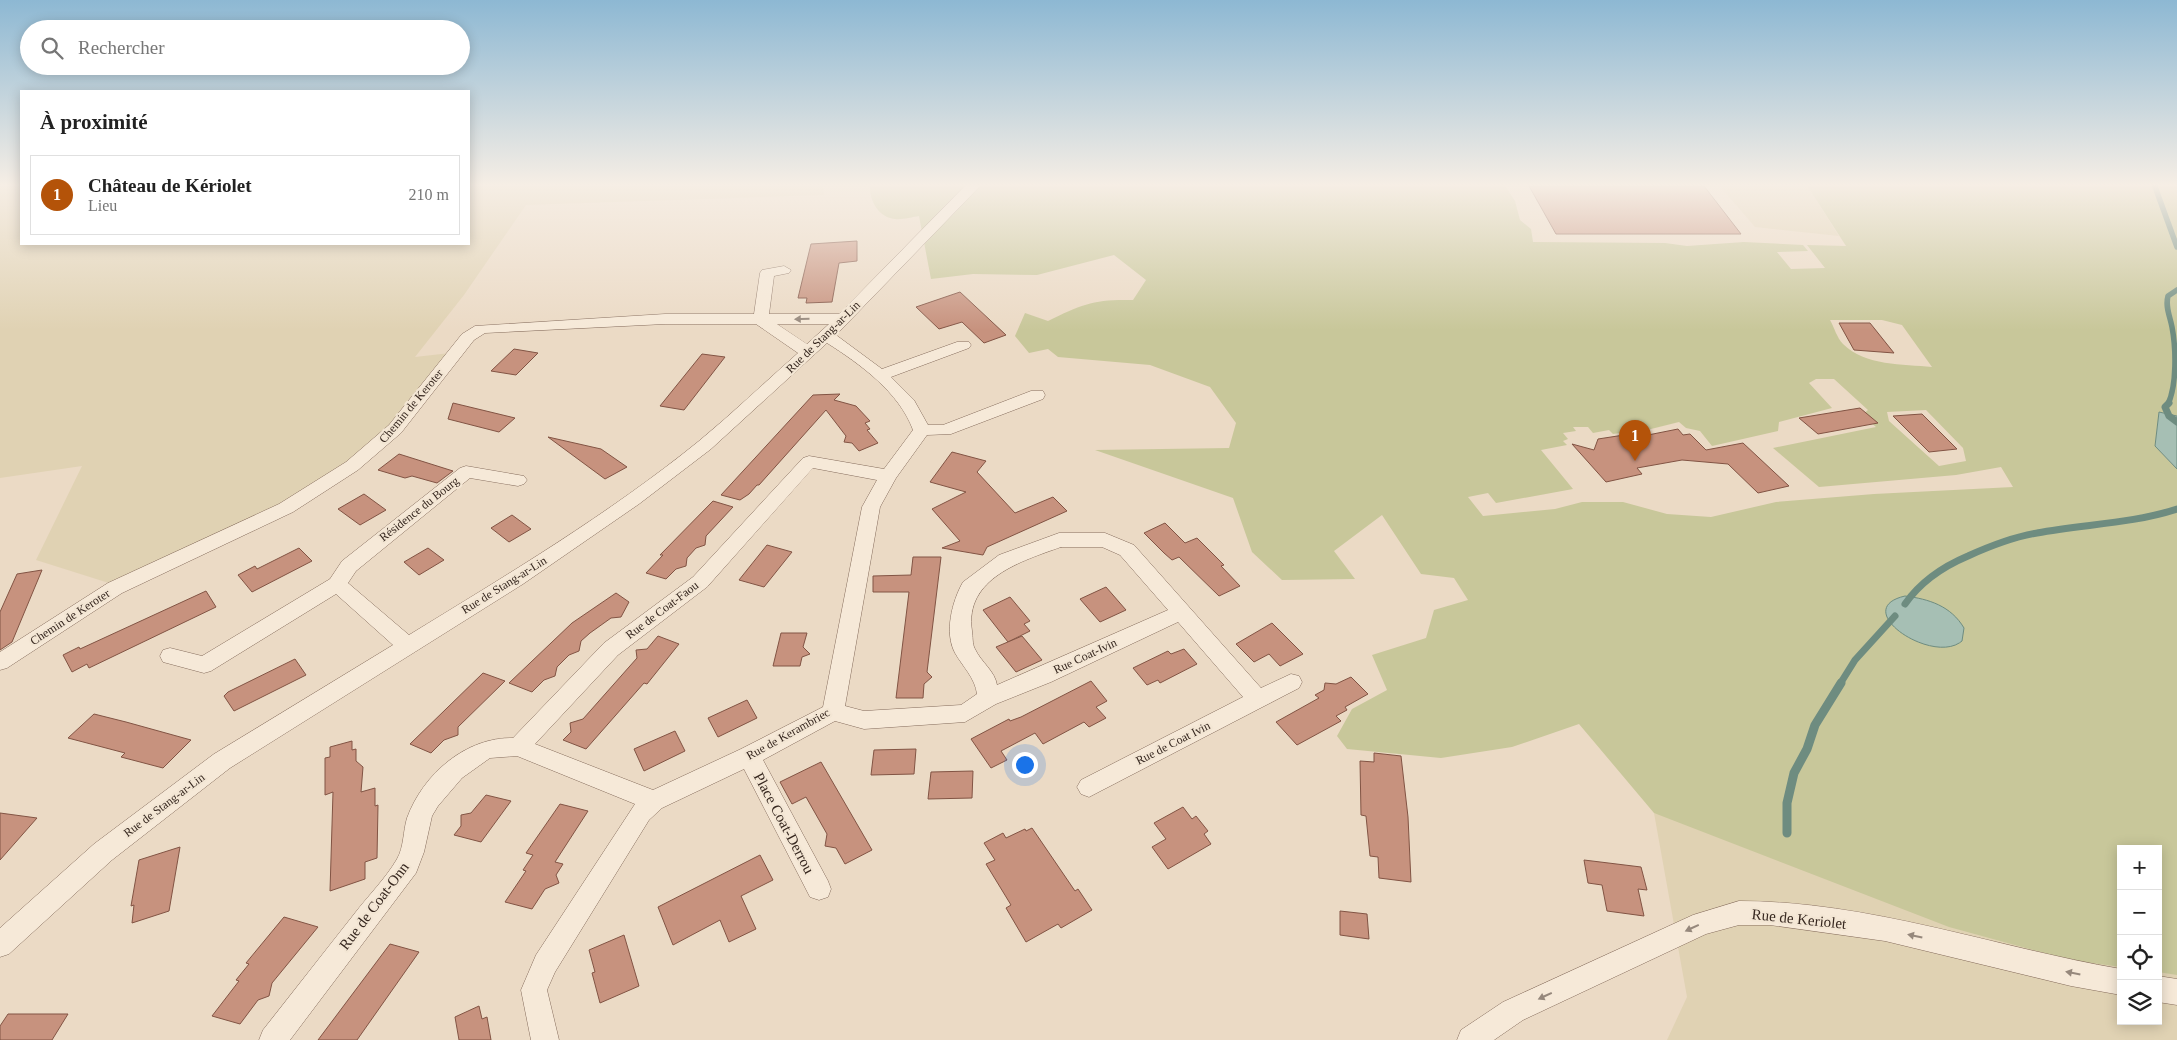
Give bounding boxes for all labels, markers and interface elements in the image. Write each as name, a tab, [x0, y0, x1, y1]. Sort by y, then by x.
search box	[20, 20, 470, 75]
icon: search	[38, 34, 66, 62]
text: Rechercher	[78, 37, 165, 58]
text: À proximité	[40, 110, 148, 134]
text: Château de Kériolet	[88, 175, 252, 196]
text: 1	[53, 186, 61, 203]
text: 210 m	[409, 186, 449, 203]
text: Lieu	[88, 197, 117, 214]
street label: Rue de Stang-ar-Lin	[783, 298, 863, 376]
one-way arrow	[794, 315, 810, 323]
street label: Chemin de Keroter	[376, 366, 446, 446]
pin: 1	[1619, 420, 1651, 461]
street label: Résidence du Bourg	[376, 474, 462, 544]
street label: Rue de Stang-ar-Lin	[459, 553, 549, 617]
street label: Rue de Coat-Faou	[623, 578, 701, 642]
street label: Chemin de Keroter	[28, 586, 112, 648]
street label: Rue Coat-Ivin	[1051, 635, 1119, 677]
street label: Rue de Kerambriec	[744, 705, 832, 763]
street label: Rue de Coat Ivin	[1133, 718, 1213, 768]
your location	[1012, 752, 1038, 778]
street label: Rue de Stang-ar-Lin	[121, 770, 207, 840]
street label: Place Coat-Derrou	[751, 770, 818, 877]
map controls	[2117, 845, 2162, 1025]
button: +	[2117, 845, 2162, 890]
street label: Rue de Coat-Onn	[336, 859, 412, 953]
button: −	[2117, 890, 2162, 935]
street label: Rue de Keriolet	[1751, 906, 1848, 932]
one-way arrow	[1685, 924, 1699, 932]
one-way arrow	[1907, 932, 1922, 940]
button: locate	[2117, 935, 2162, 980]
one-way arrow	[2064, 969, 2080, 977]
button: layers	[2117, 980, 2162, 1025]
one-way arrow	[1538, 993, 1552, 1001]

